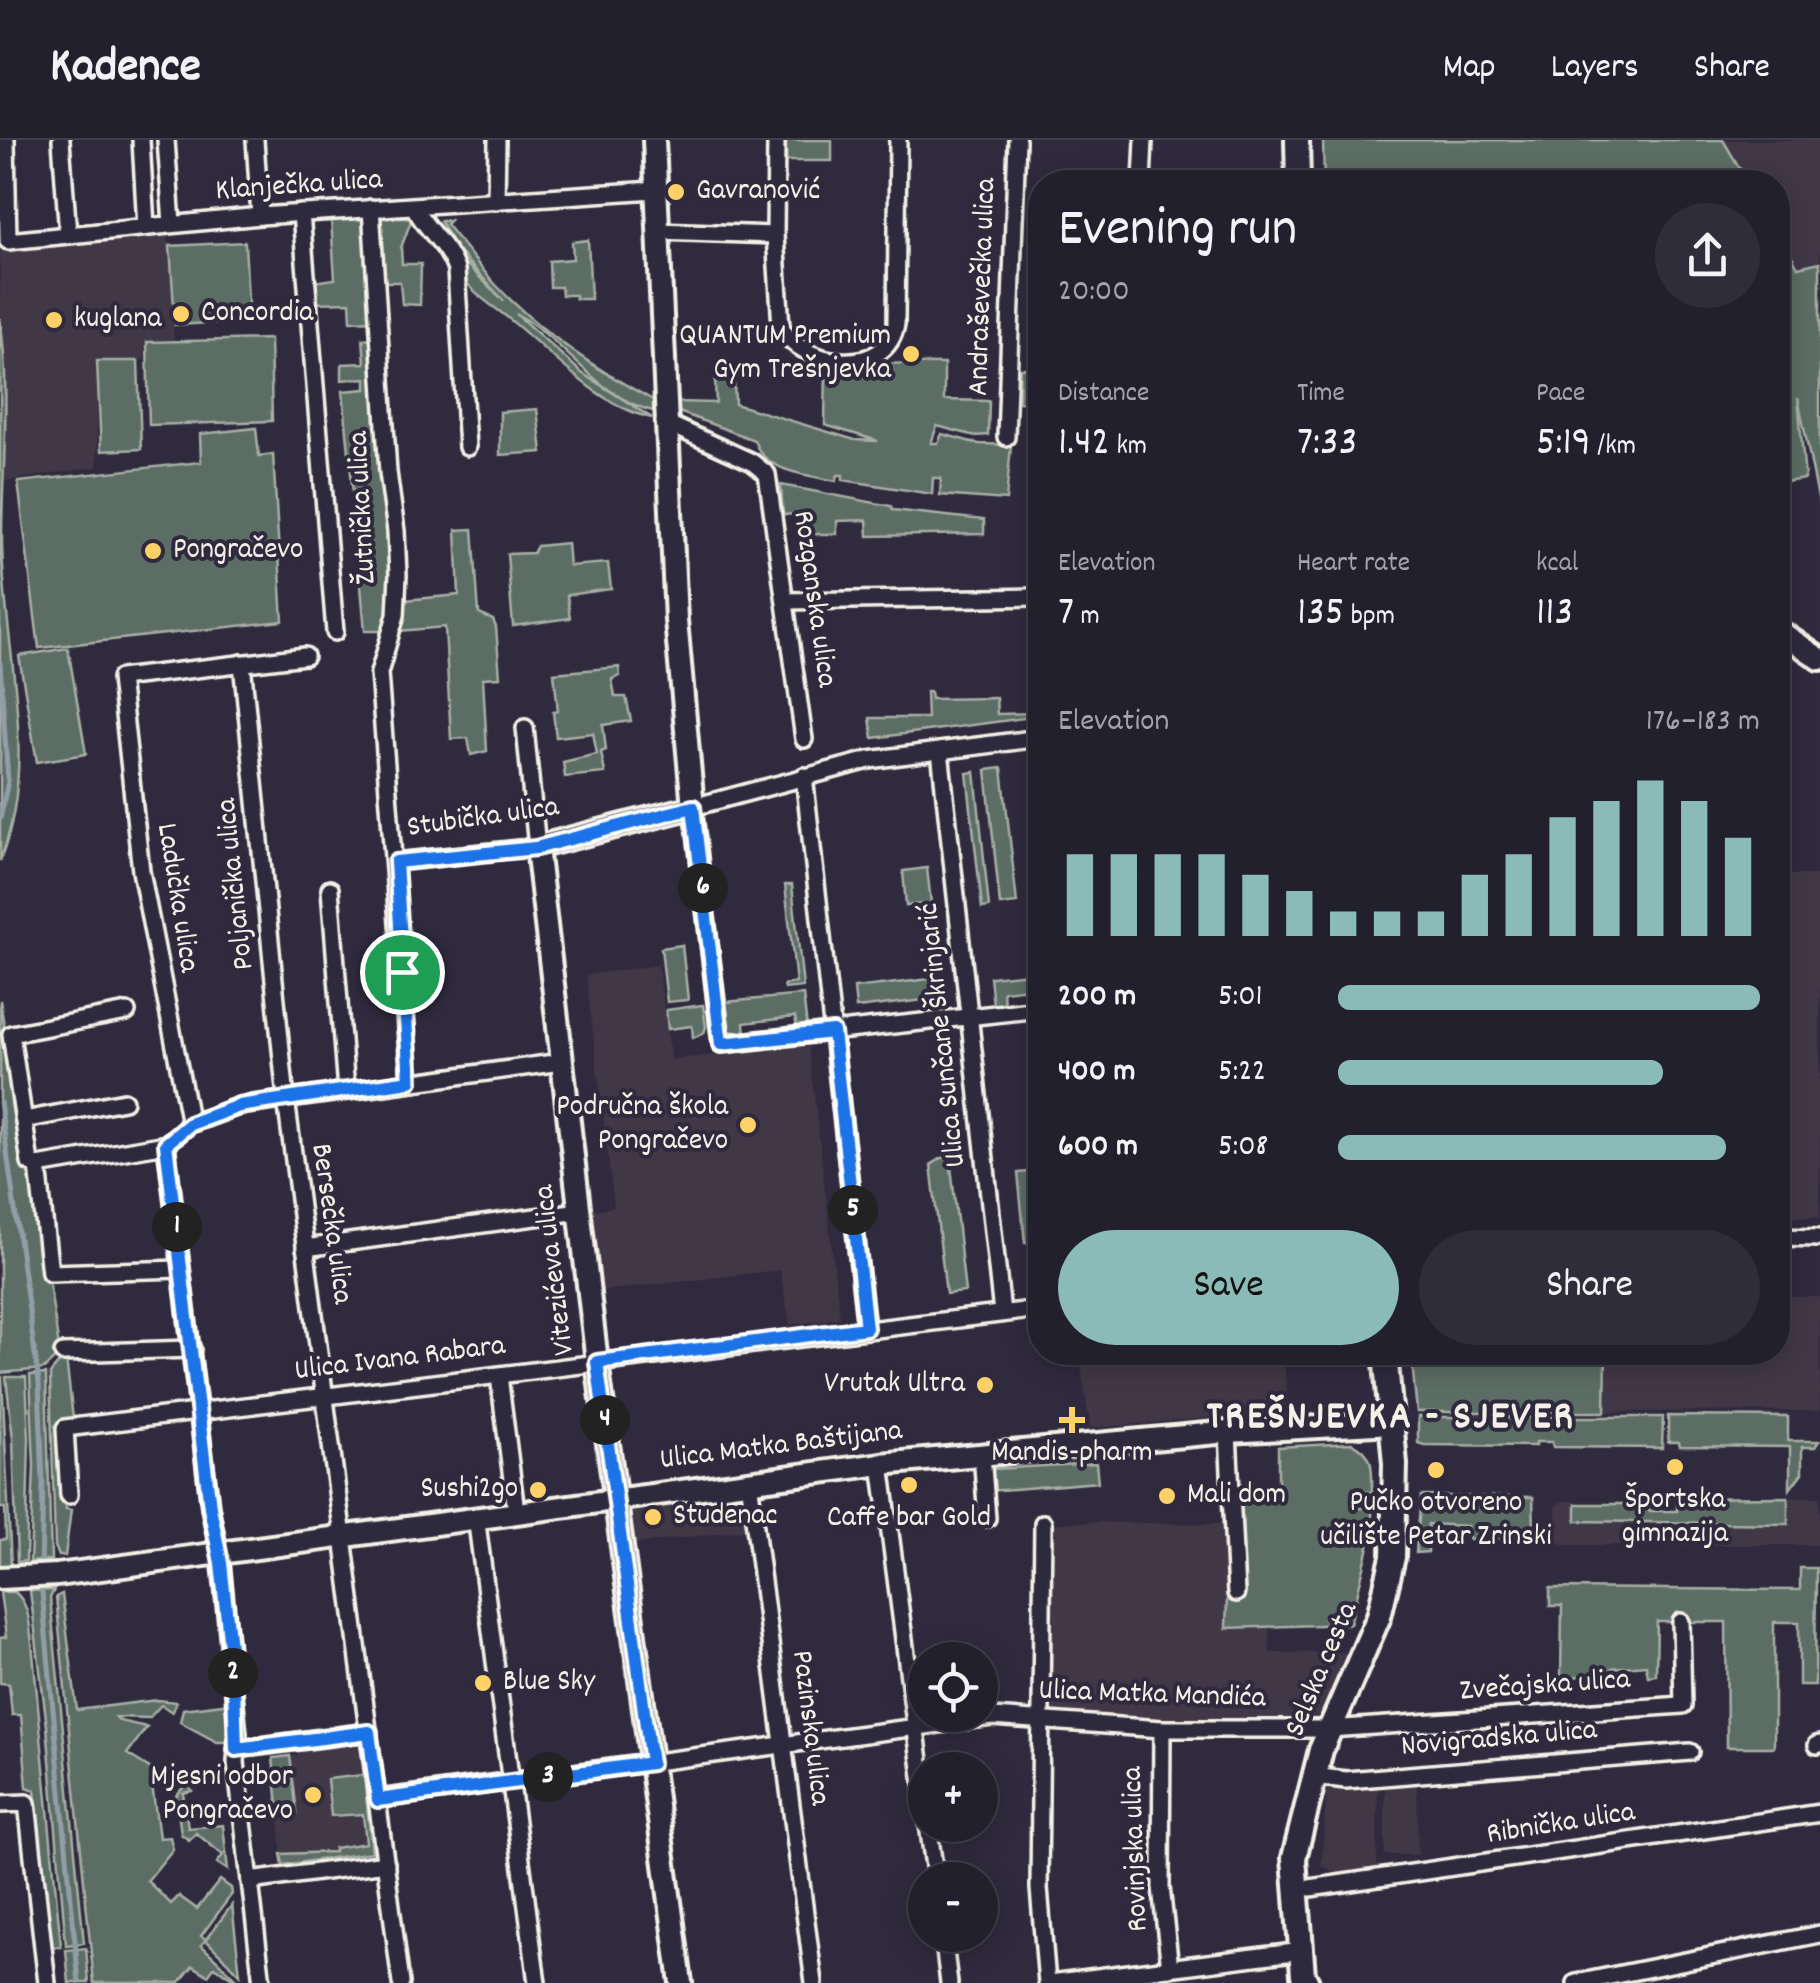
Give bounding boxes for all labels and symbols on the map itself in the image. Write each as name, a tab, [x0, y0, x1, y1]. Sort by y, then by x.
street label: Klanječka ulica	[214, 160, 385, 214]
place label: Gavranović	[696, 171, 820, 214]
street label: Andraševečka ulica	[959, 176, 1009, 397]
marker: Gavranović	[665, 181, 687, 203]
place label: Concordia	[201, 293, 314, 336]
place label: kuglana	[74, 299, 162, 342]
marker: Concordia	[170, 303, 192, 325]
marker: kuglana	[43, 309, 65, 331]
place label: QUANTUM Premium Gym Trešnjevka	[679, 316, 892, 393]
marker: QUANTUM Premium Gym Trešnjevka	[900, 343, 922, 365]
street label: Žutnička ulica	[338, 429, 389, 586]
street label: Rozganska ulica	[779, 508, 847, 691]
place label: Pongračevo	[173, 530, 303, 573]
marker: Pongračevo	[142, 540, 164, 562]
street label: Stubička ulica	[404, 787, 563, 851]
street label: Poljanička ulica	[207, 795, 267, 972]
street label: Ladučka ulica	[143, 820, 209, 977]
pin: 6	[678, 863, 728, 913]
street label: Ulica Sunčane Škrinjarić	[909, 901, 979, 1169]
pin	[360, 930, 445, 1015]
place label: Područna škola Pongračevo	[556, 1087, 729, 1164]
marker: Područna škola Pongračevo	[737, 1114, 759, 1136]
street label: Bersečka ulica	[297, 1141, 363, 1308]
street label: Vitezićeva ulica	[524, 1181, 588, 1358]
pin: 5	[828, 1185, 878, 1235]
pin: 1	[152, 1202, 202, 1252]
street label: Ulica Ivana Rabara	[292, 1326, 509, 1394]
place label: Vrutak Ultra	[824, 1364, 966, 1407]
marker: Vrutak Ultra	[974, 1374, 996, 1396]
district label: TREŠNJEVKA - SJEVER	[1207, 1391, 1575, 1448]
pin: 4	[580, 1395, 630, 1445]
marker: Mandis-pharm	[1061, 1409, 1083, 1431]
street label: Ulica Matka Baštijana	[657, 1411, 905, 1483]
place label: Mandis-pharm	[991, 1433, 1153, 1476]
marker: Športska gimnazija	[1664, 1456, 1686, 1478]
marker: Pučko otvoreno učilište Petar Zrinski	[1425, 1459, 1447, 1481]
place label: Sushi2go	[420, 1469, 518, 1512]
marker: Caffe bar Gold	[898, 1474, 920, 1496]
place label: Mali dom	[1187, 1475, 1286, 1518]
marker: Sushi2go	[527, 1479, 549, 1501]
place label: Športska gimnazija	[1622, 1480, 1729, 1557]
place label: Pučko otvoreno učilište Petar Zrinski	[1320, 1483, 1552, 1560]
marker: Mali dom	[1156, 1485, 1178, 1507]
place label: Studenac	[673, 1496, 778, 1539]
place label: Caffe bar Gold	[827, 1498, 991, 1541]
marker: Studenac	[642, 1506, 664, 1528]
street label: Selska cesta	[1275, 1595, 1371, 1744]
pin: 2	[208, 1648, 258, 1698]
street label: Pazinska ulica	[778, 1648, 840, 1809]
street label: Zvečajska ulica	[1458, 1660, 1632, 1714]
place label: Blue Sky	[503, 1662, 596, 1705]
street label: Ulica Matka Mandića	[1038, 1671, 1267, 1721]
marker: Blue Sky	[472, 1672, 494, 1694]
street label: Novigradska ulica	[1399, 1710, 1599, 1770]
pin: 3	[523, 1752, 573, 1802]
place label: Mjesni odbor Pongračevo	[151, 1757, 293, 1834]
street label: Rovinjska ulica	[1113, 1765, 1161, 1932]
marker: Mjesni odbor Pongračevo	[302, 1784, 324, 1806]
street label: Ribnička ulica	[1484, 1792, 1639, 1858]

